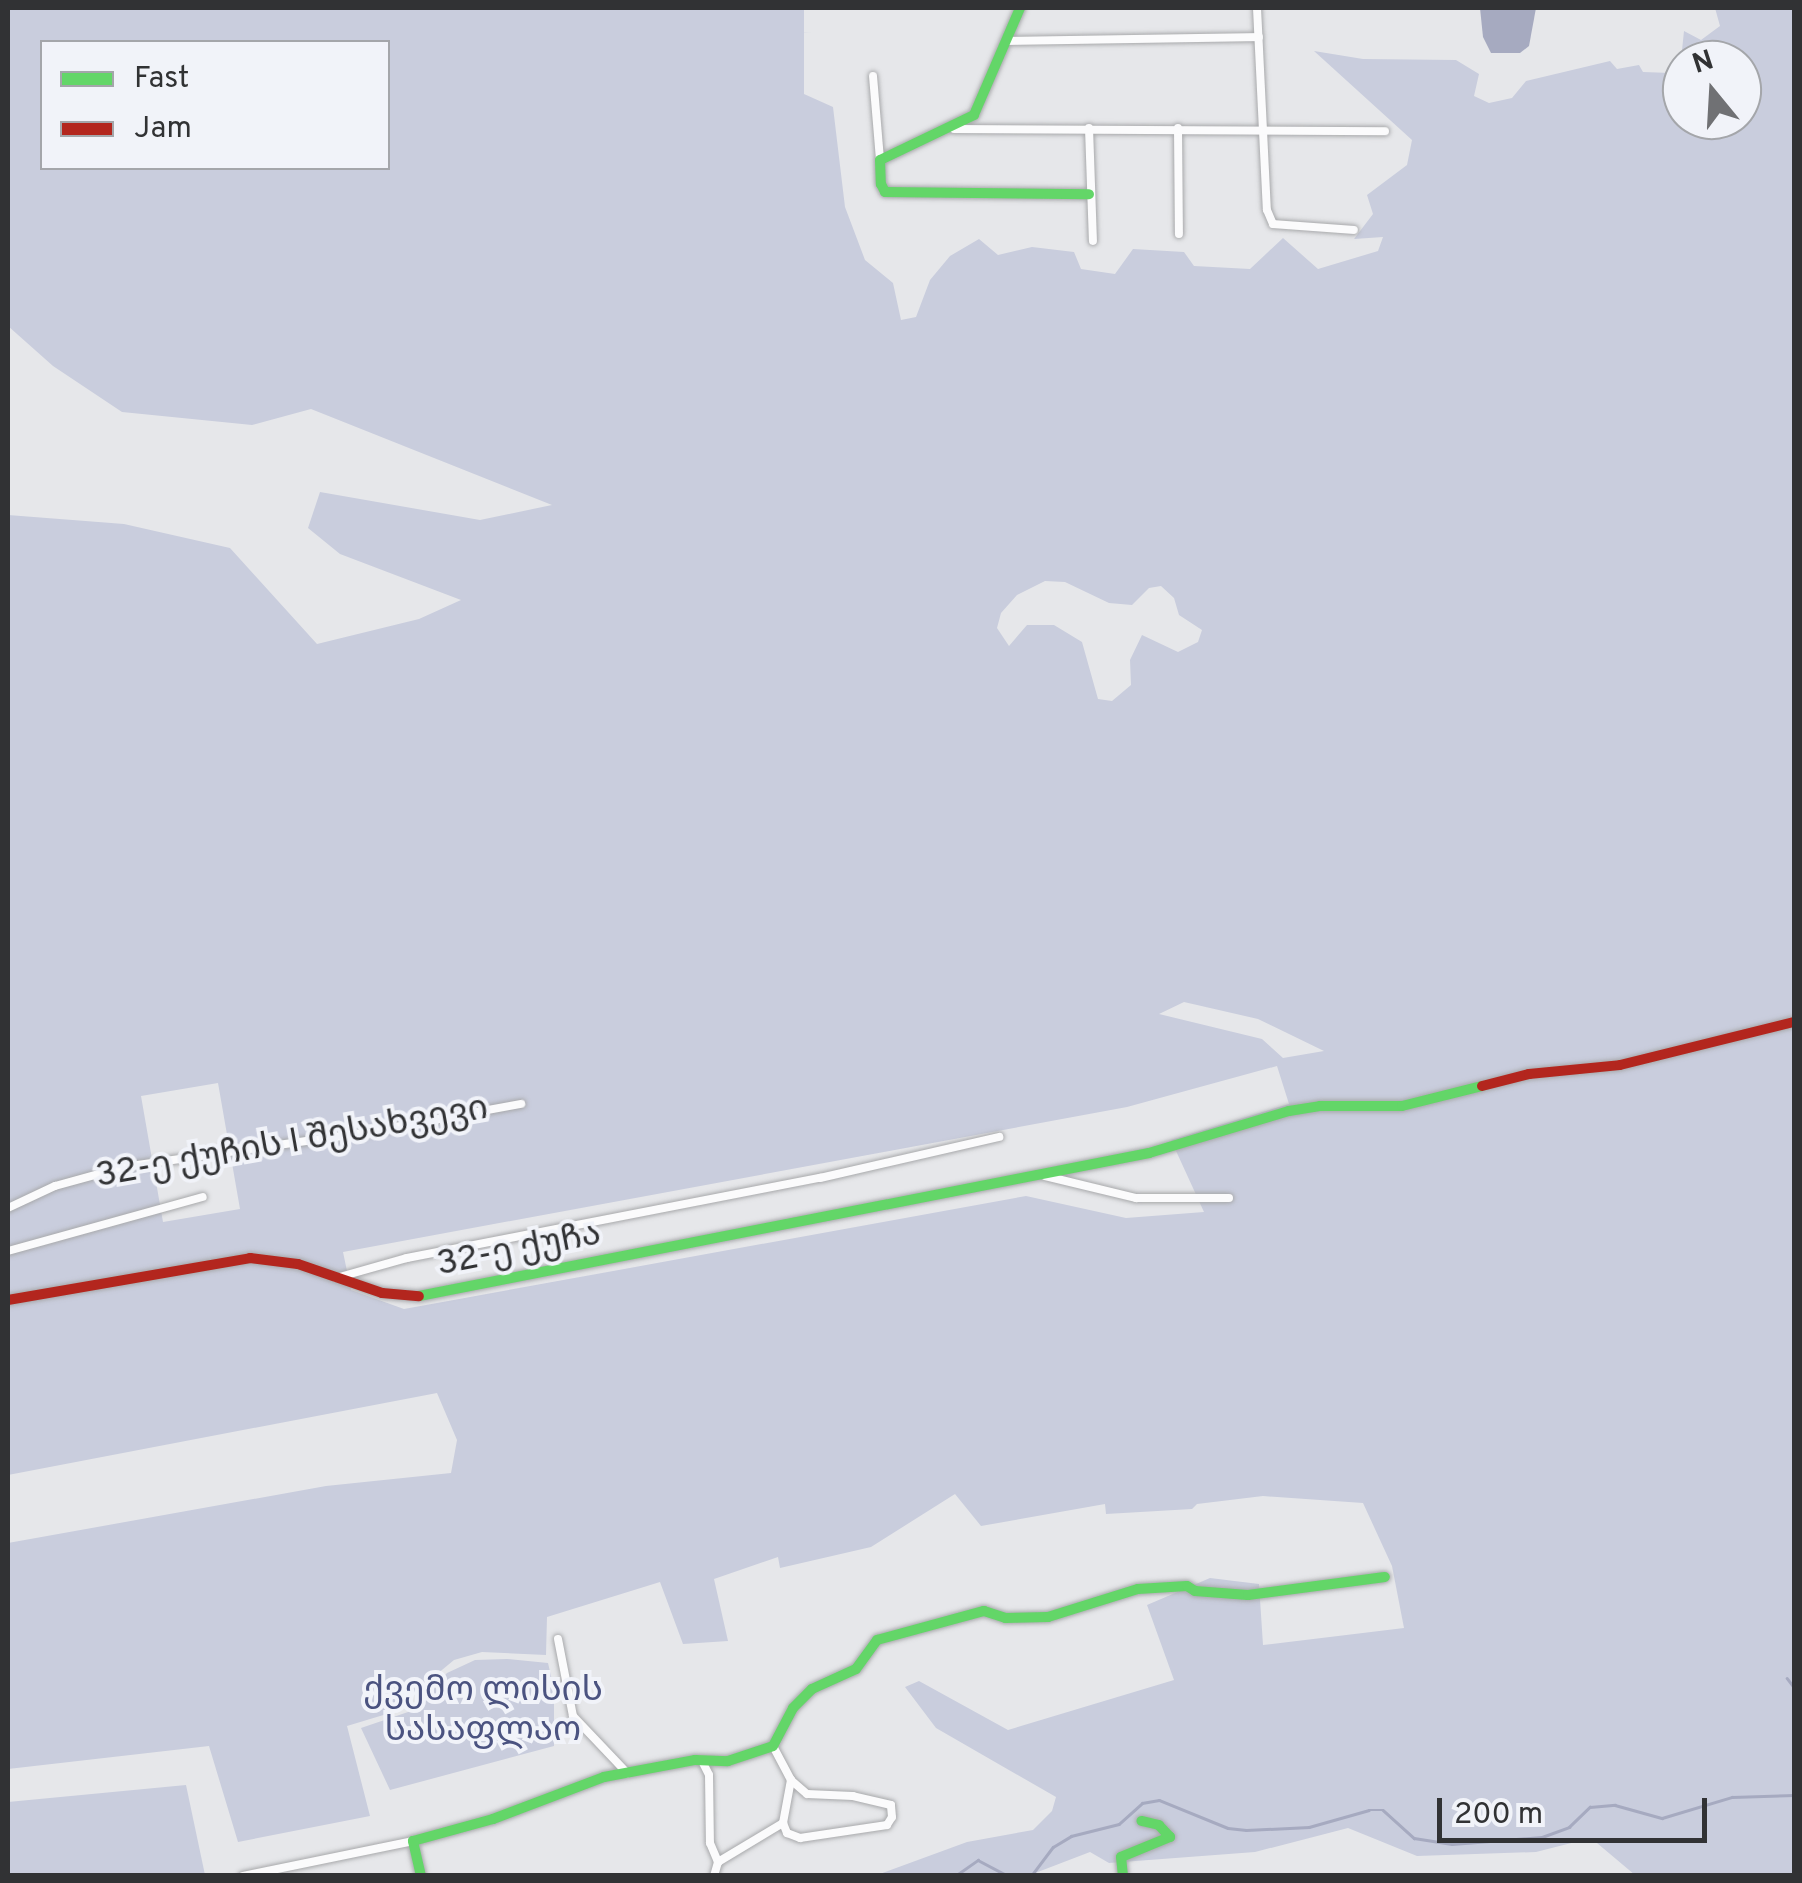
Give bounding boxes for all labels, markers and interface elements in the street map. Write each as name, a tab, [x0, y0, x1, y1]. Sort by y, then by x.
legend	[40, 40, 390, 170]
north arrow	[1662, 40, 1762, 140]
text: N	[1688, 43, 1718, 84]
text: Fast	[134, 61, 189, 98]
text: Jam	[134, 111, 192, 148]
street label: 32-ე ქუჩის I შესახვევი	[93, 1088, 491, 1198]
street label: 32-ე ქუჩა	[433, 1214, 605, 1286]
park label: ქვემო ლისის სასაფლაო	[363, 1670, 603, 1752]
scale bar	[1442, 1778, 1712, 1840]
text: 200 m	[1454, 1797, 1543, 1834]

